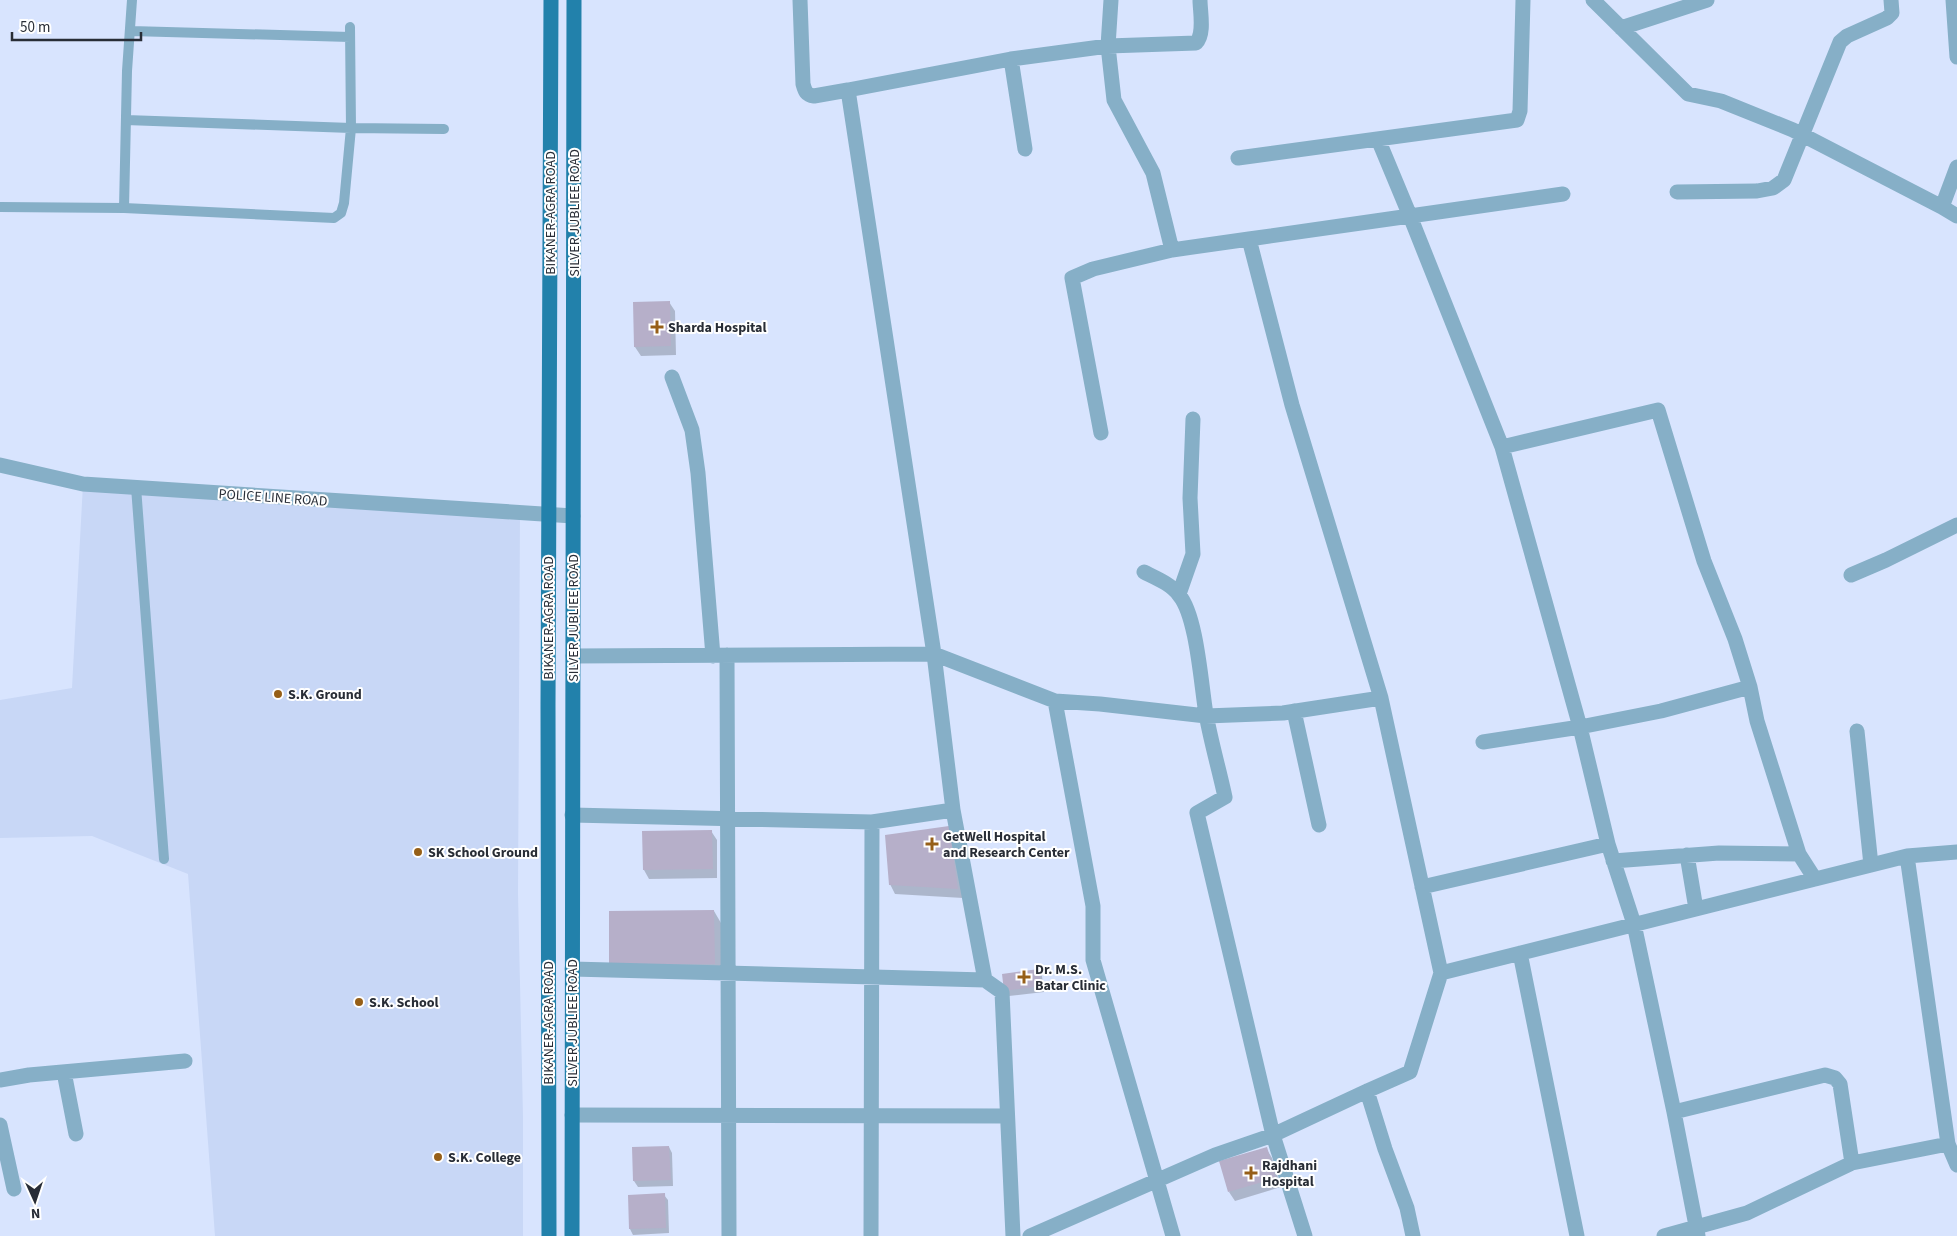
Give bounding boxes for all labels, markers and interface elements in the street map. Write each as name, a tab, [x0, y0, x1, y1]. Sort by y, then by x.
scale bar	[12, 10, 141, 42]
text: 50 m	[20, 17, 50, 38]
street label: SILVER JUBLIEE ROAD	[565, 149, 585, 277]
street label: BIKANER-AGRA ROAD	[541, 151, 561, 275]
place label: Sharda Hospital	[668, 318, 766, 338]
marker: Sharda Hospital	[650, 320, 664, 334]
street label: POLICE LINE ROAD	[218, 484, 328, 512]
street label: SILVER JUBLIEE ROAD	[564, 554, 584, 682]
street label: BIKANER-AGRA ROAD	[539, 556, 559, 680]
place label: S.K. Ground	[288, 685, 362, 705]
marker: S.K. Ground	[272, 688, 284, 700]
place label: GetWell Hospital and Research Center	[943, 827, 1070, 863]
marker: GetWell Hospital and Research Center	[925, 837, 939, 851]
place label: SK School Ground	[428, 843, 538, 863]
marker: SK School Ground	[412, 846, 424, 858]
street label: SILVER JUBLIEE ROAD	[563, 959, 583, 1087]
place label: Dr. M.S. Batar Clinic	[1035, 960, 1106, 996]
street label: BIKANER-AGRA ROAD	[539, 961, 559, 1085]
marker: Dr. M.S. Batar Clinic	[1017, 970, 1031, 984]
place label: S.K. School	[369, 993, 438, 1013]
marker: S.K. School	[353, 996, 365, 1008]
place label: S.K. College	[448, 1148, 521, 1168]
marker: S.K. College	[432, 1151, 444, 1163]
place label: Rajdhani Hospital	[1262, 1156, 1317, 1192]
marker: Rajdhani Hospital	[1244, 1166, 1258, 1180]
north arrow	[10, 1176, 60, 1226]
text: N	[30, 1203, 41, 1223]

